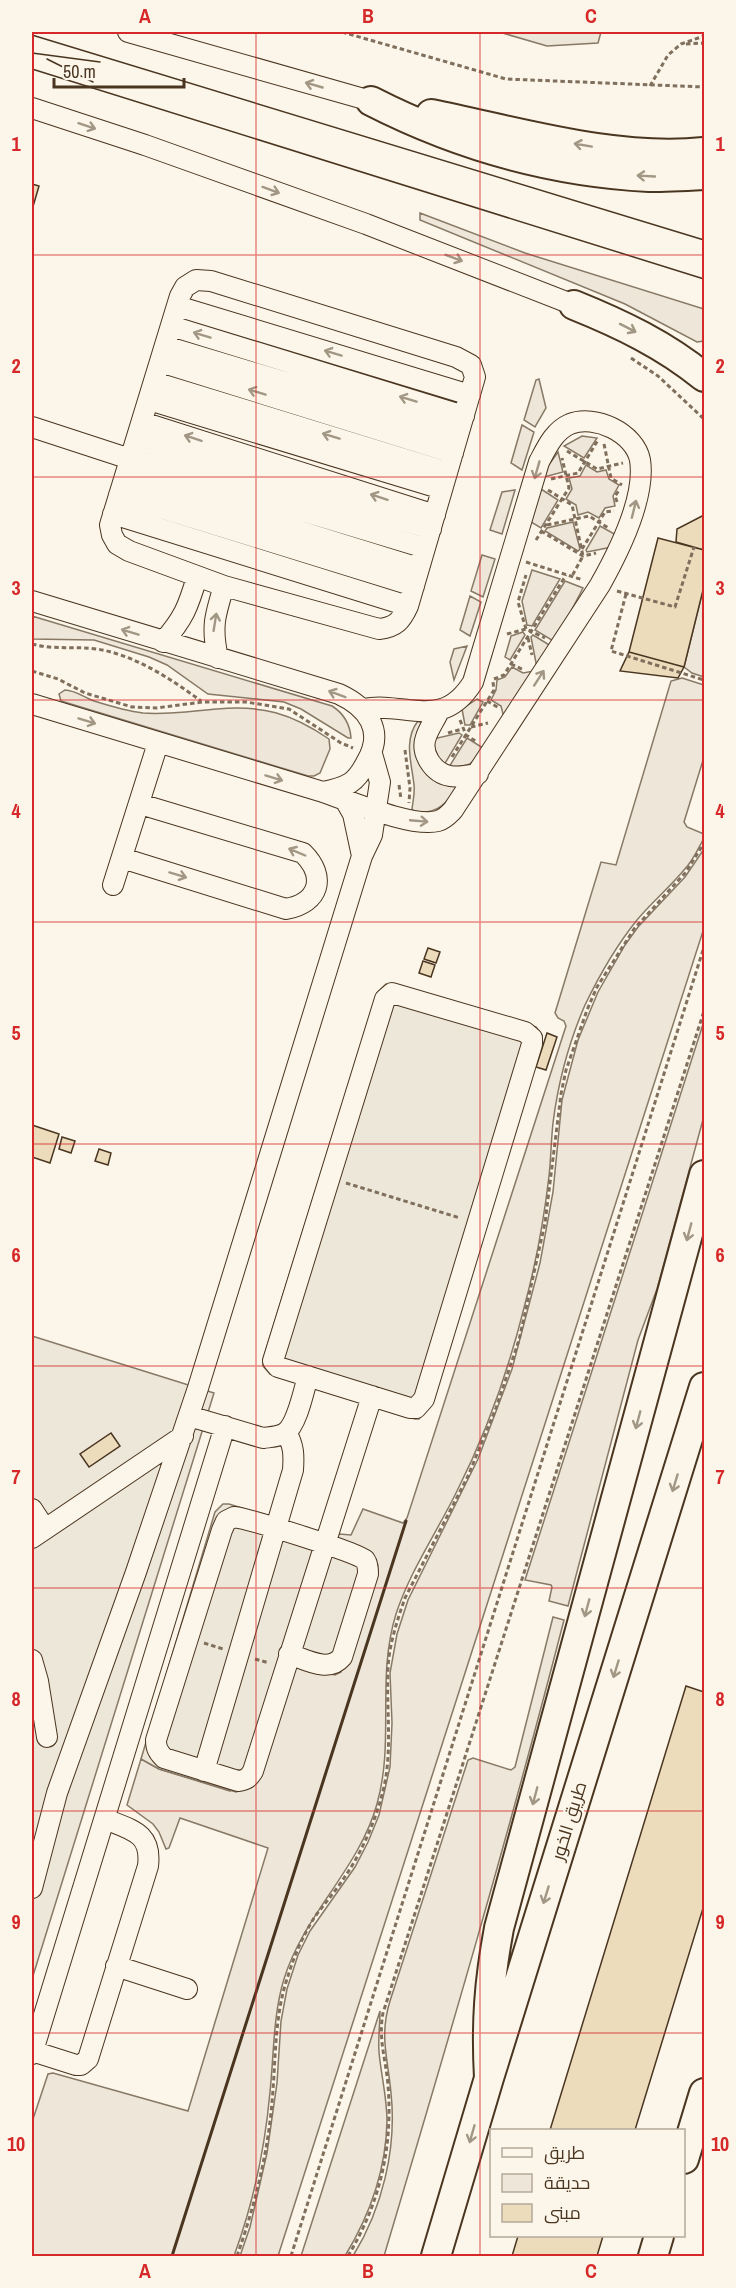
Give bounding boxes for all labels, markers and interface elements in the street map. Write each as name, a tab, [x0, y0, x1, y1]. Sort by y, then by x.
text: A	[139, 2, 151, 29]
text: B	[362, 2, 374, 29]
text: C	[585, 2, 597, 29]
scale bar	[54, 51, 184, 89]
text: 50 m	[63, 59, 96, 84]
one-way arrow	[305, 79, 324, 90]
one-way arrow	[77, 122, 96, 133]
text: 1	[11, 130, 21, 157]
text: 1	[715, 130, 725, 157]
one-way arrow	[574, 140, 594, 151]
one-way arrow	[637, 170, 657, 181]
one-way arrow	[261, 186, 280, 197]
one-way arrow	[444, 254, 463, 265]
one-way arrow	[618, 323, 636, 334]
one-way arrow	[192, 329, 211, 340]
one-way arrow	[324, 347, 343, 358]
text: 2	[11, 352, 21, 379]
text: 2	[715, 352, 725, 379]
one-way arrow	[247, 386, 266, 397]
one-way arrow	[399, 392, 418, 403]
one-way arrow	[322, 430, 341, 441]
one-way arrow	[184, 432, 203, 443]
one-way arrow	[531, 460, 542, 479]
one-way arrow	[370, 491, 389, 502]
one-way arrow	[628, 499, 640, 518]
text: 3	[11, 574, 21, 601]
text: 3	[715, 574, 725, 601]
one-way arrow	[210, 612, 221, 632]
one-way arrow	[121, 626, 140, 637]
one-way arrow	[533, 670, 546, 687]
one-way arrow	[328, 688, 346, 699]
one-way arrow	[77, 716, 96, 727]
one-way arrow	[264, 773, 283, 784]
text: 4	[11, 797, 21, 824]
text: 4	[715, 797, 725, 824]
one-way arrow	[409, 816, 429, 827]
one-way arrow	[288, 846, 306, 857]
one-way arrow	[168, 870, 187, 881]
text: 5	[11, 1019, 21, 1046]
text: 5	[715, 1019, 725, 1046]
one-way arrow	[683, 1222, 694, 1241]
text: 6	[11, 1241, 21, 1268]
text: 6	[715, 1241, 725, 1268]
one-way arrow	[632, 1410, 643, 1429]
text: 7	[11, 1463, 21, 1490]
text: 7	[715, 1463, 725, 1490]
one-way arrow	[668, 1473, 679, 1492]
one-way arrow	[580, 1598, 592, 1617]
one-way arrow	[610, 1659, 621, 1678]
text: 8	[11, 1685, 21, 1712]
text: 8	[715, 1685, 725, 1712]
street label: طريق الخور	[544, 1778, 592, 1864]
one-way arrow	[529, 1786, 541, 1805]
one-way arrow	[540, 1885, 551, 1904]
text: 9	[11, 1908, 21, 1935]
text: 9	[715, 1908, 725, 1935]
one-way arrow	[466, 2124, 477, 2143]
legend	[490, 2129, 685, 2237]
text: 10	[7, 2130, 25, 2157]
text: 10	[711, 2130, 729, 2157]
text: طريق	[544, 2140, 585, 2165]
text: حديقة	[544, 2170, 590, 2195]
text: مبنى	[544, 2200, 581, 2225]
text: A	[139, 2257, 151, 2284]
text: B	[362, 2257, 374, 2284]
text: C	[585, 2257, 597, 2284]

